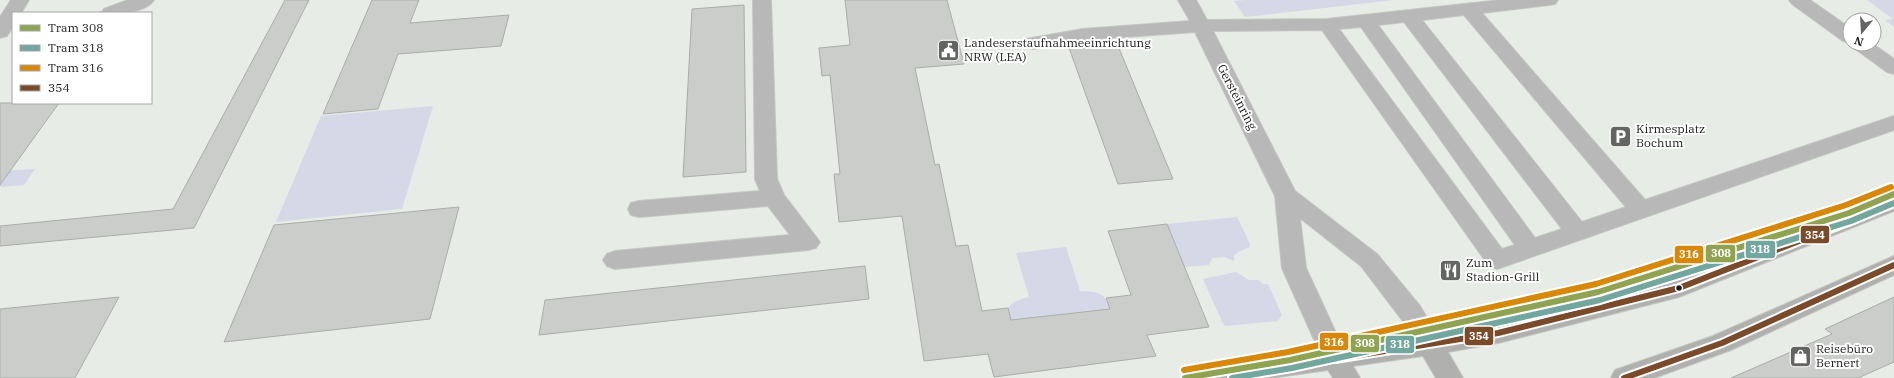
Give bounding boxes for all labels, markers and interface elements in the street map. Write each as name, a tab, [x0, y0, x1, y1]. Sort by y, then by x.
legend	[12, 12, 152, 104]
north arrow	[1842, 12, 1882, 52]
text: Tram 308	[48, 20, 103, 35]
text: N	[1852, 33, 1865, 50]
place label: Landeserstaufnahmeeinrichtung NRW (LEA)	[964, 35, 1151, 64]
public building icon: Landeserstaufnahmeeinrichtung NRW (LEA)	[935, 37, 961, 63]
text: Tram 318	[48, 40, 103, 55]
text: Tram 316	[48, 60, 103, 75]
street label: Gersteinring	[1215, 61, 1261, 132]
text: 354	[48, 80, 70, 95]
place label: Kirmesplatz Bochum	[1636, 121, 1705, 150]
parking icon: Kirmesplatz Bochum	[1608, 123, 1634, 149]
line badge: 354	[1800, 225, 1830, 244]
text: 354	[1805, 228, 1825, 242]
line badge: 318	[1745, 240, 1776, 259]
text: 318	[1750, 242, 1770, 256]
line badge: 308	[1705, 244, 1736, 263]
line badge: 316	[1674, 245, 1704, 264]
text: 308	[1711, 246, 1731, 260]
text: 316	[1679, 247, 1699, 261]
place label: Zum Stadion-Grill	[1466, 255, 1540, 284]
restaurant icon: Zum Stadion-Grill	[1437, 257, 1463, 283]
unlabelled marker	[1674, 283, 1684, 293]
line badge: 354	[1464, 326, 1494, 346]
text: 354	[1469, 329, 1489, 343]
line badge: 316	[1319, 332, 1349, 351]
line badge: 308	[1350, 334, 1380, 353]
text: 316	[1324, 335, 1344, 349]
line badge: 318	[1385, 335, 1415, 354]
text: 308	[1355, 336, 1375, 350]
text: 318	[1390, 337, 1410, 351]
place label: Reisebüro Bernert	[1816, 341, 1873, 370]
shop icon: Reisebüro Bernert	[1788, 343, 1814, 369]

